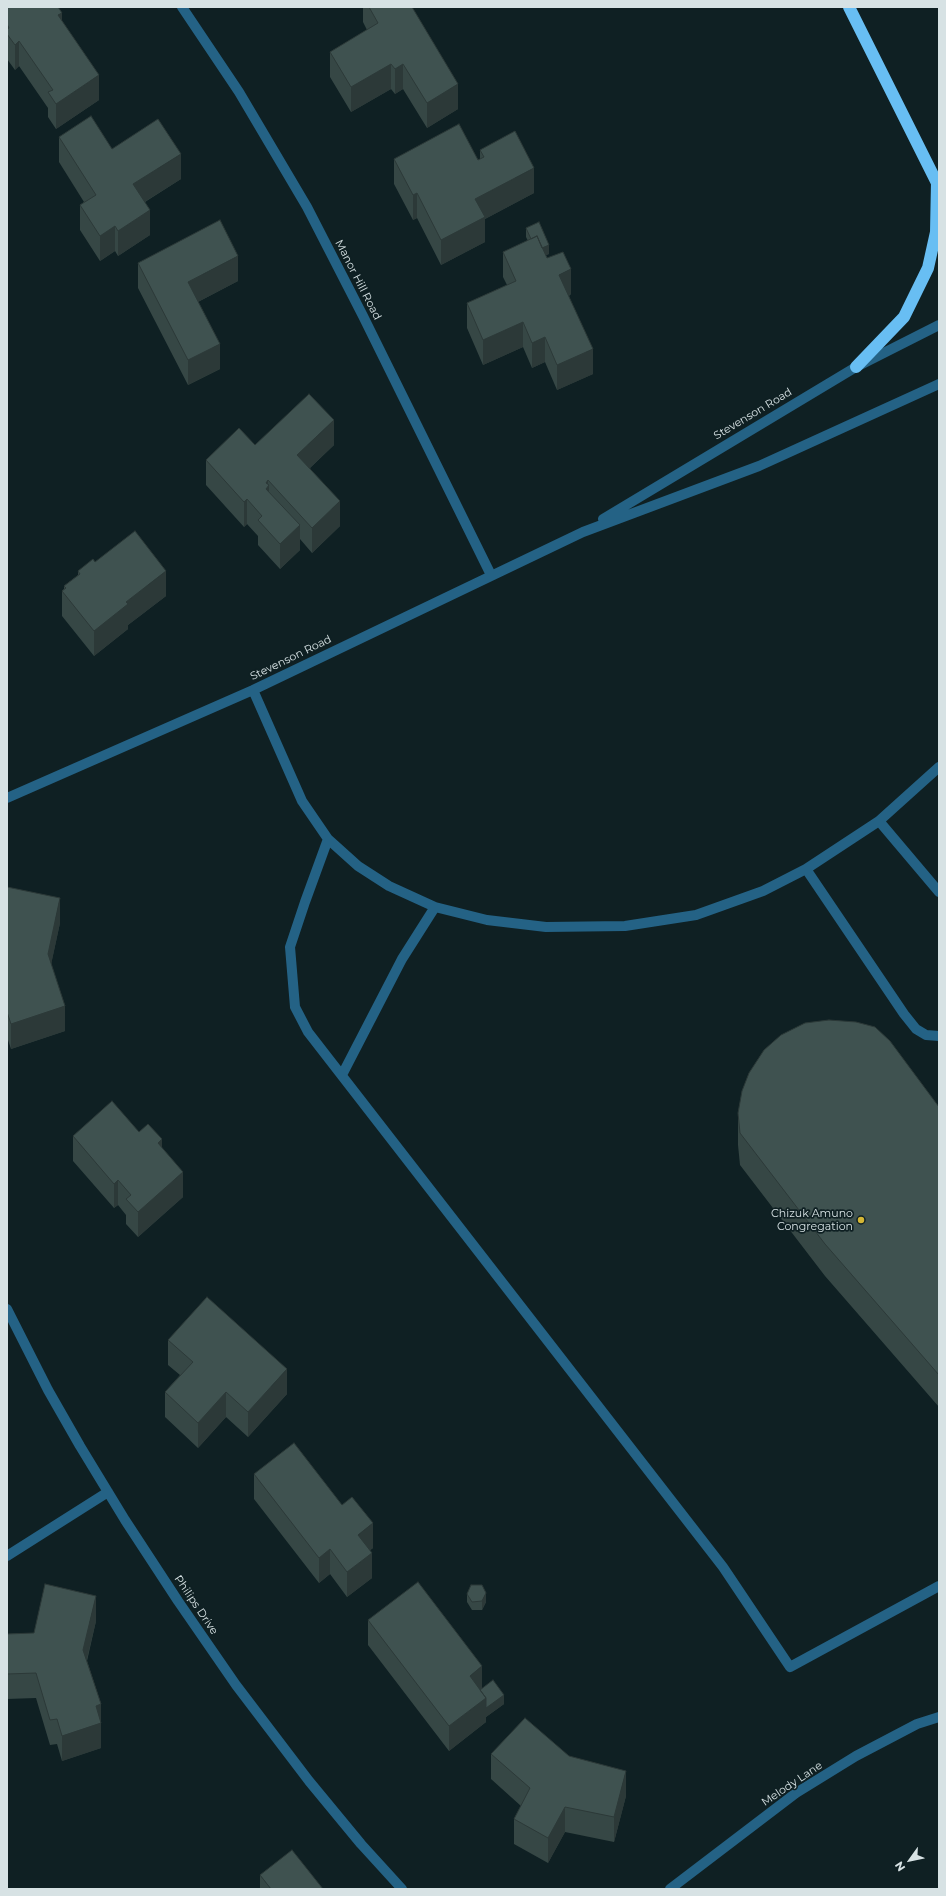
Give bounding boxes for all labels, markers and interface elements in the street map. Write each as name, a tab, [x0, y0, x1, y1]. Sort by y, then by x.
street label: Manor Hill Road	[332, 238, 384, 322]
street label: Stevenson Road	[712, 385, 794, 443]
street label: Stevenson Road	[248, 633, 334, 683]
place label: Chizuk Amuno Congregation	[771, 1207, 853, 1233]
marker: Chizuk Amuno Congregation	[856, 1215, 866, 1225]
street label: Philips Drive	[171, 1573, 221, 1637]
street label: Melody Lane	[759, 1759, 825, 1809]
north arrow	[890, 1840, 930, 1880]
text: N	[892, 1859, 908, 1874]

